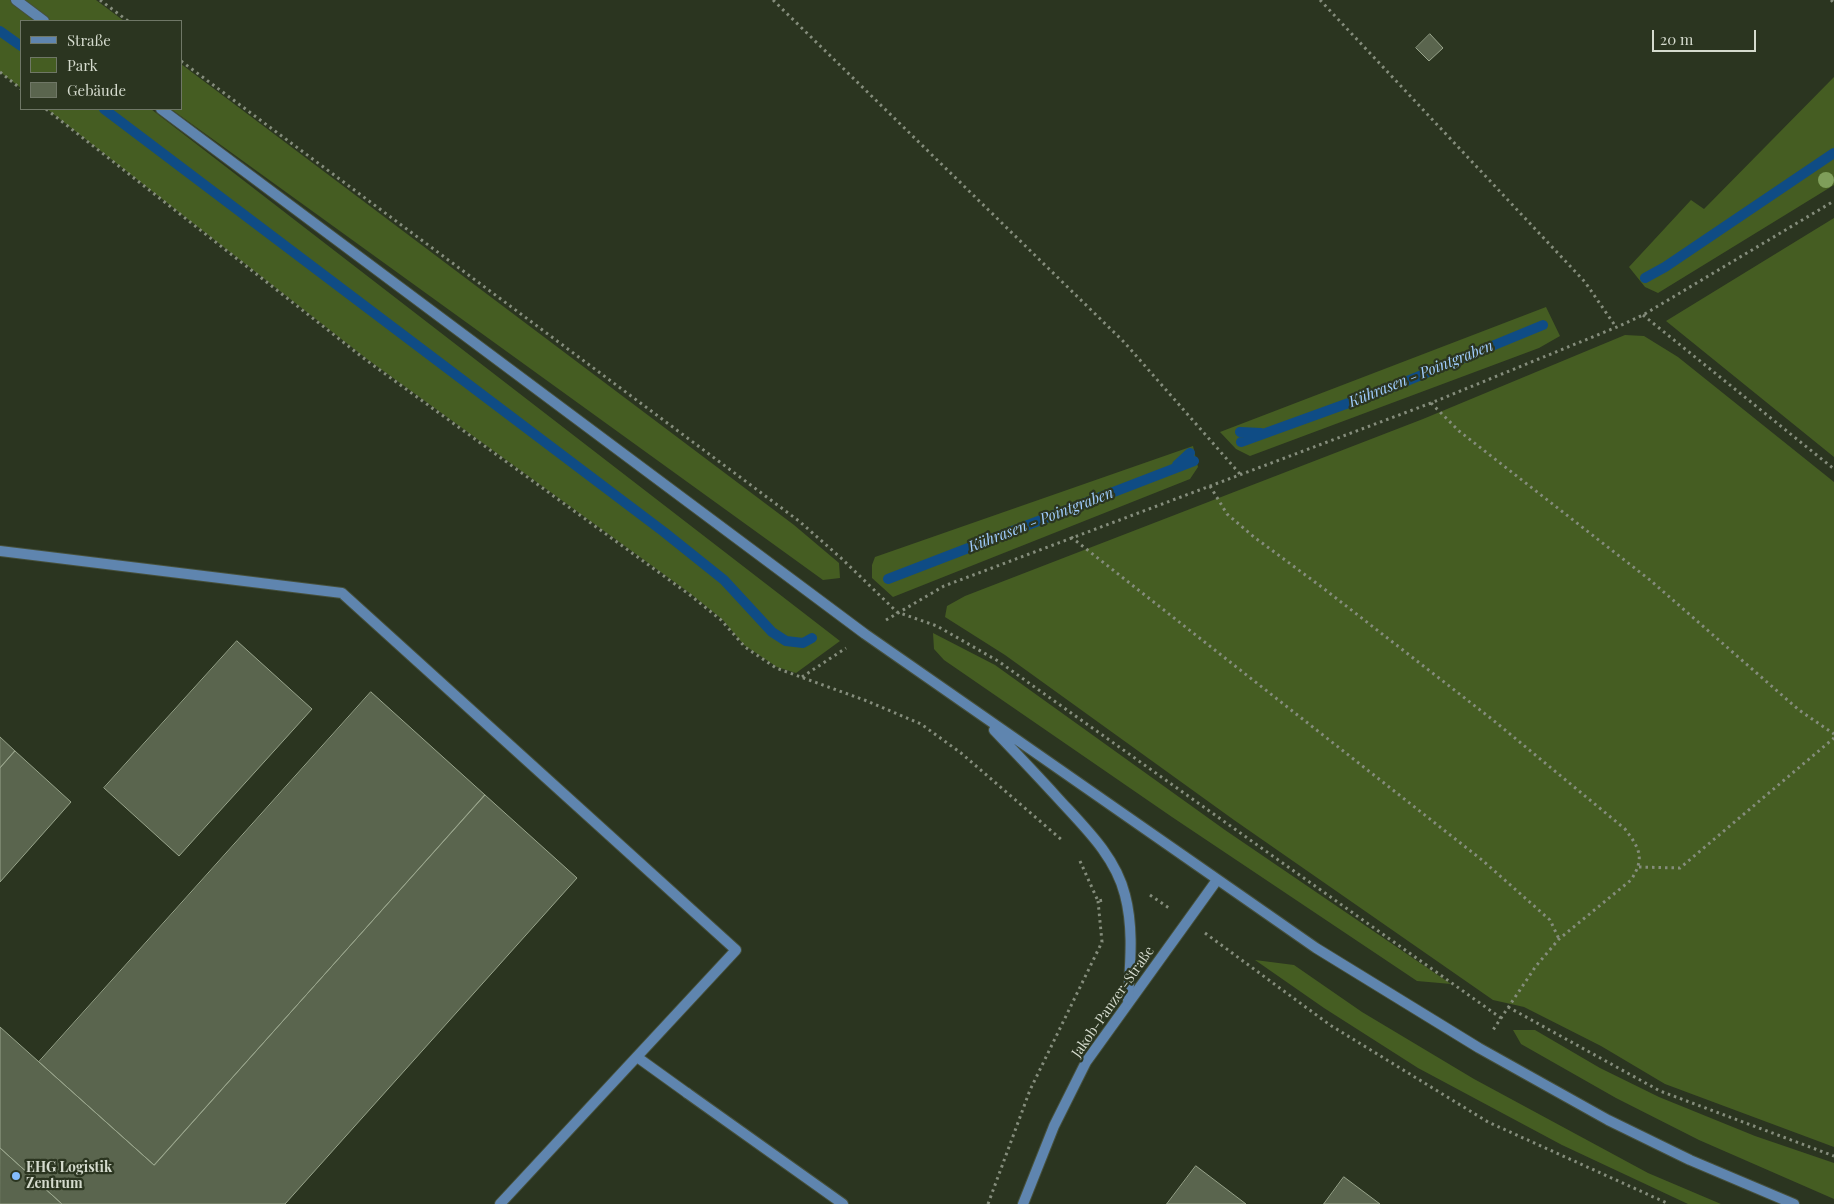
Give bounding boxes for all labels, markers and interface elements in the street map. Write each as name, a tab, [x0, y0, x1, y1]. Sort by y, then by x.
legend	[20, 20, 182, 110]
scale bar	[1654, 20, 1758, 52]
text: 20 m	[1660, 29, 1693, 49]
text: Straße	[67, 30, 111, 50]
text: Park	[67, 55, 98, 75]
text: Gebäude	[67, 80, 126, 100]
water label: Kührasen - Pointgraben	[1346, 337, 1496, 411]
water label: Kührasen - Pointgraben	[966, 484, 1116, 556]
street label: Jakob-Panzer-Straße	[1068, 943, 1158, 1061]
place label: EHG Logistik Zentrum	[26, 1160, 112, 1192]
marker: EHG Logistik Zentrum	[10, 1170, 22, 1182]

